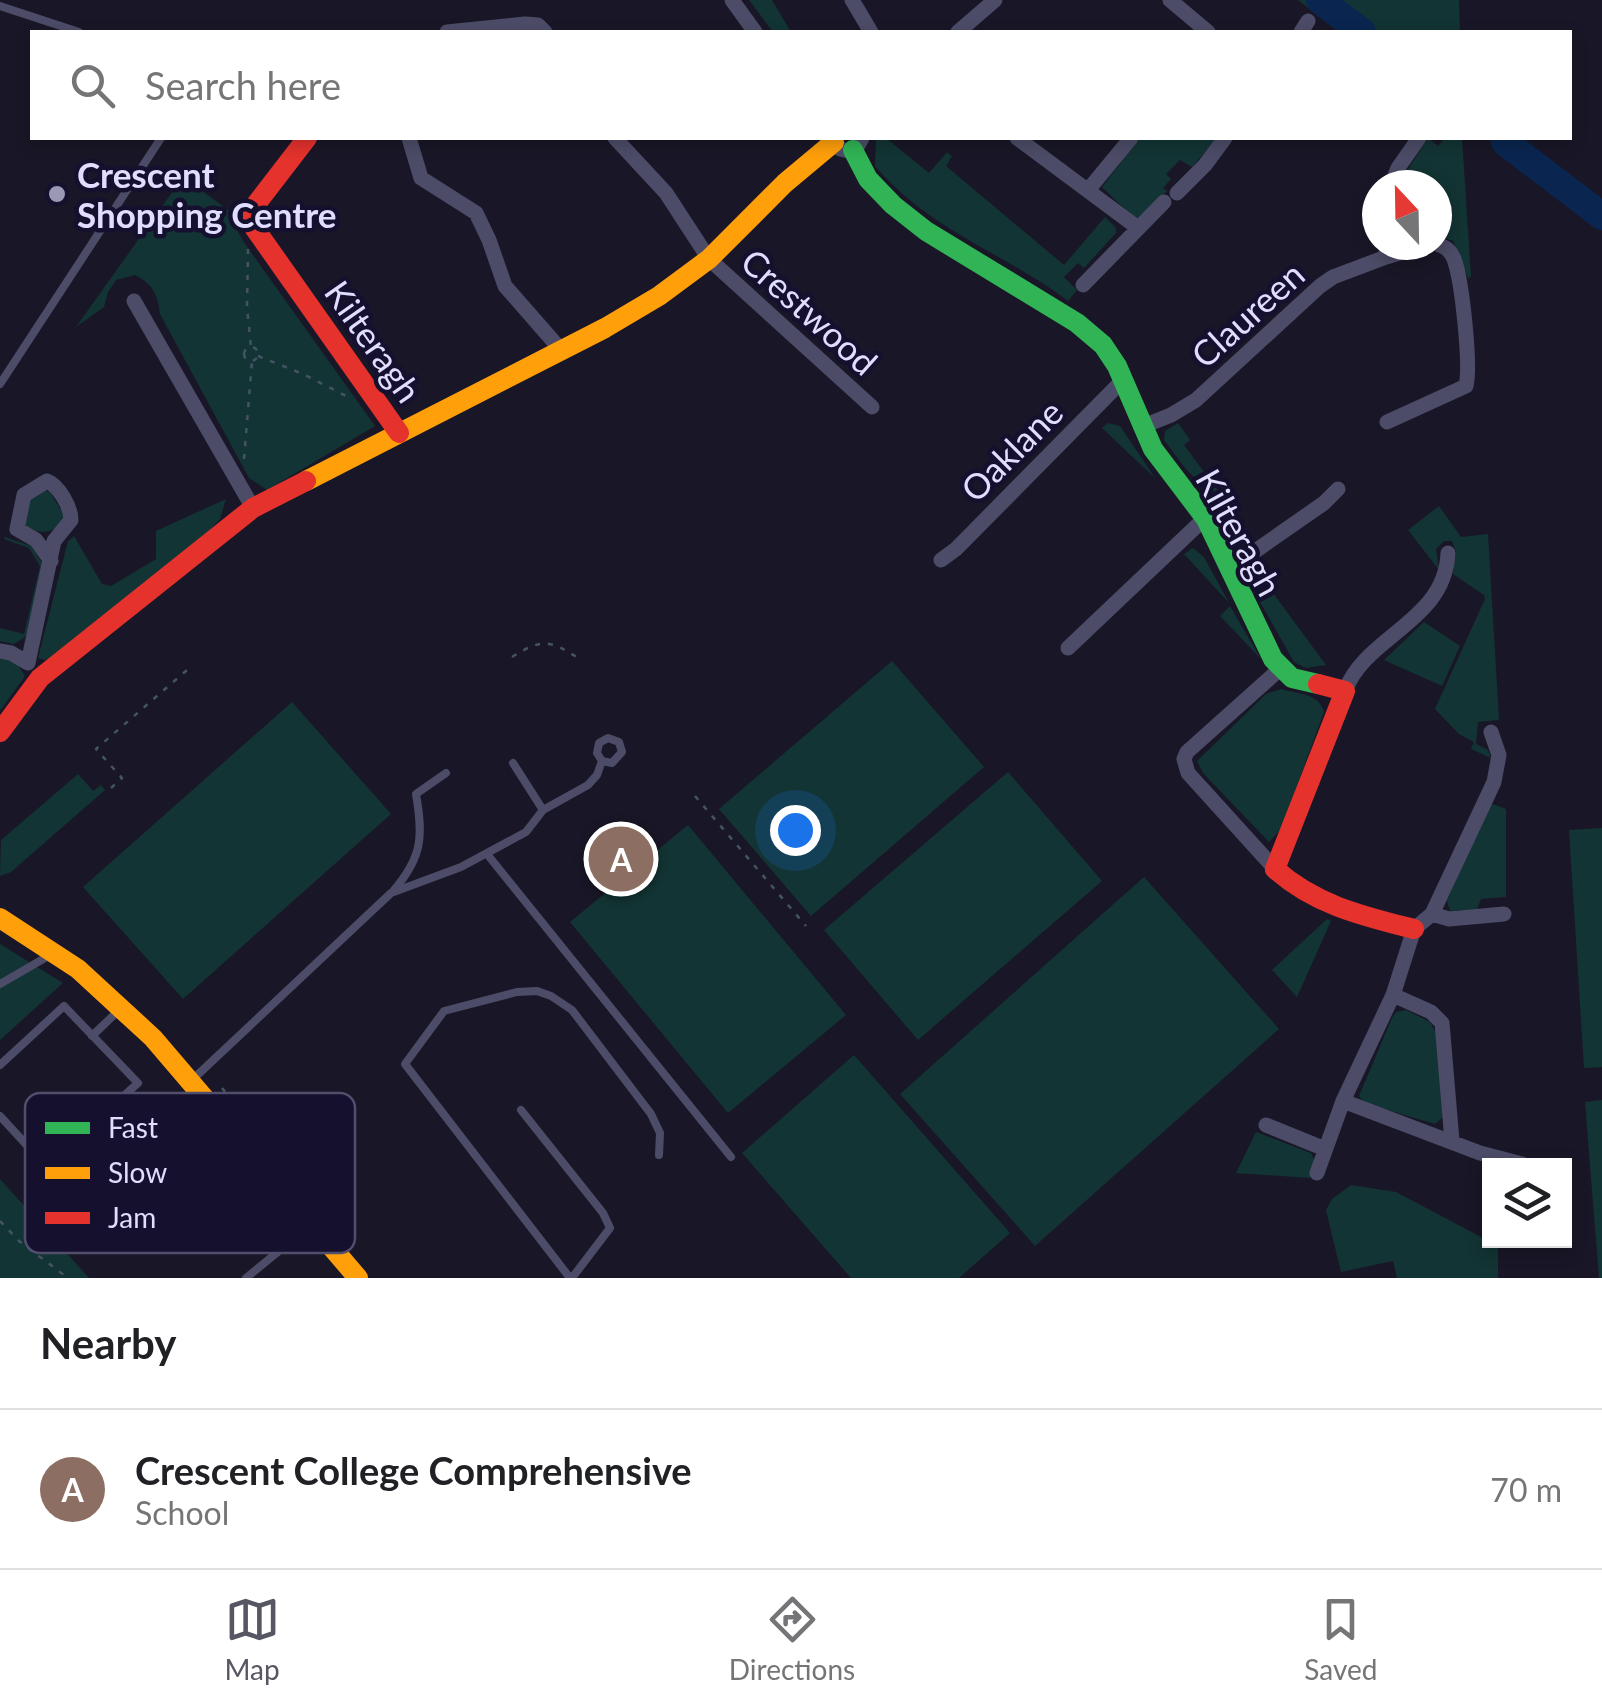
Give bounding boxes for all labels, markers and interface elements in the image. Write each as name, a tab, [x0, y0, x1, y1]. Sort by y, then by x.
search box	[30, 30, 1572, 140]
icon: search	[65, 58, 120, 113]
text: Search here	[145, 62, 341, 108]
place label: Crescent Shopping Centre	[77, 153, 336, 235]
north arrow	[1362, 170, 1452, 260]
marker: Crescent Shopping Centre	[46, 183, 68, 205]
street label: Crestwood	[734, 239, 886, 383]
street label: Claureen	[1182, 253, 1312, 375]
street label: Kilteragh	[317, 272, 431, 410]
street label: Oaklane	[951, 390, 1071, 510]
street label: Kilteragh	[1188, 461, 1292, 603]
your location	[770, 805, 821, 856]
pin: A	[588, 822, 654, 896]
legend	[25, 1093, 355, 1253]
text: Fast	[108, 1110, 158, 1144]
text: Slow	[108, 1155, 167, 1189]
map controls	[1482, 1158, 1572, 1248]
button: layers	[1482, 1158, 1572, 1248]
text: Jam	[108, 1200, 156, 1234]
text: Nearby	[40, 1318, 177, 1368]
text: Crescent College Comprehensive	[135, 1447, 692, 1493]
text: A	[61, 1470, 84, 1509]
text: 70 m	[1490, 1470, 1562, 1509]
text: School	[135, 1493, 229, 1532]
tab: Map	[225, 1592, 280, 1686]
tab: Directions	[729, 1592, 855, 1686]
tab: Saved	[1304, 1592, 1377, 1686]

